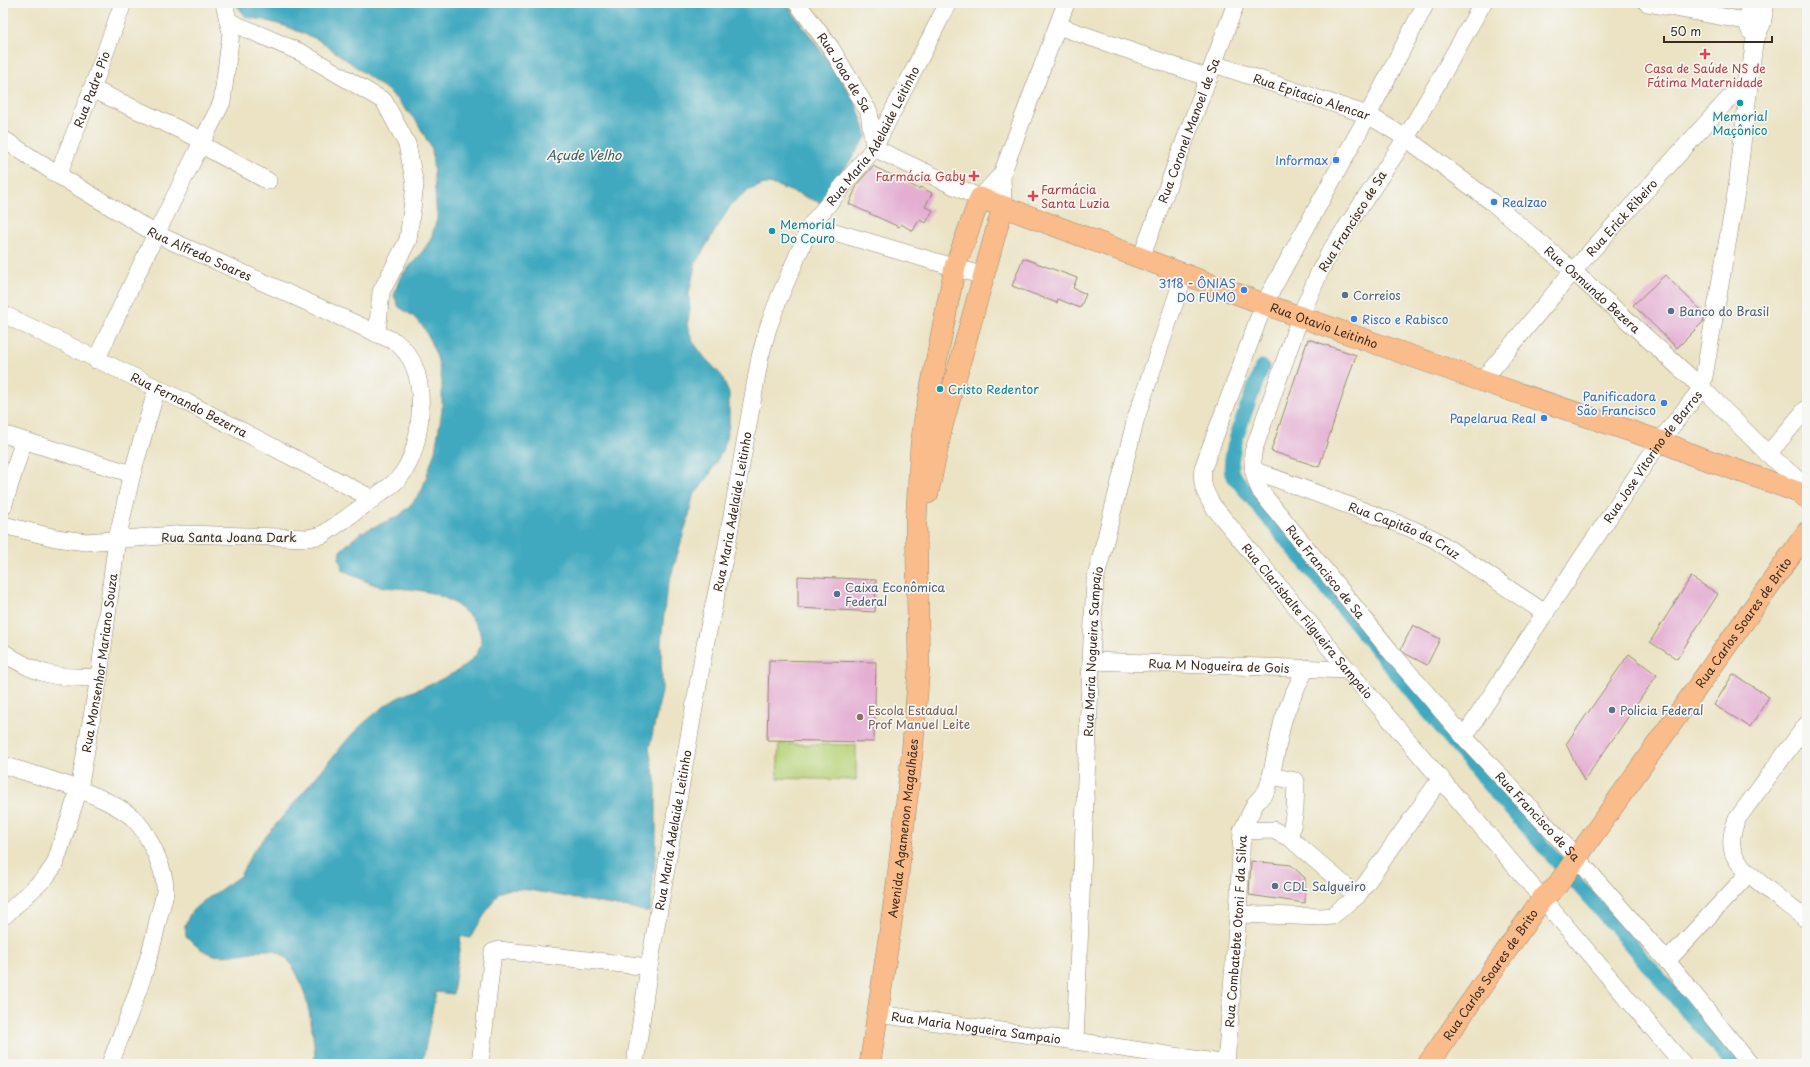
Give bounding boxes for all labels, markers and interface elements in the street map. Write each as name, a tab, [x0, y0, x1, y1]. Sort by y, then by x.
scale bar	[1664, 18, 1772, 44]
text: 50 m	[1670, 22, 1701, 40]
street label: Rua Joao de Sa	[813, 29, 876, 115]
street label: Rua Padre Pio	[69, 48, 114, 130]
marker: Casa de Saúde NS de Fátima Maternidade	[1699, 48, 1711, 60]
street label: Rua Coronel Manoel de Sa	[1153, 55, 1224, 206]
place label: Casa de Saúde NS de Fátima Maternidade	[1644, 59, 1766, 91]
street label: Rua Maria Adelaide Leitinho	[822, 63, 923, 209]
street label: Rua Epitacio Alencar	[1251, 69, 1373, 124]
marker: Memorial Maçônico	[1735, 98, 1745, 108]
place label: Memorial Maçônico	[1712, 107, 1768, 139]
water label: Açude Velho	[547, 145, 622, 164]
place label: Informax	[1275, 151, 1328, 169]
marker: Informax	[1331, 155, 1341, 165]
place label: Farmácia Gaby	[875, 167, 966, 185]
street label: Rua Francisco de Sa	[1314, 167, 1391, 275]
marker: Farmácia Gaby	[969, 171, 979, 181]
street label: Rua Erick Ribeiro	[1582, 174, 1662, 260]
place label: Farmácia Santa Luzia	[1041, 180, 1110, 212]
marker: Farmácia Santa Luzia	[1028, 191, 1038, 201]
place label: Realzao	[1502, 193, 1547, 211]
marker: Realzao	[1489, 197, 1499, 207]
place label: Memorial Do Couro	[780, 215, 836, 247]
street label: Rua Alfredo Soares	[144, 222, 255, 285]
marker: Memorial Do Couro	[767, 226, 777, 236]
street label: Rua Osmundo Bezera	[1541, 241, 1645, 338]
place label: 3118 - ÔNIAS DO FUMO	[1159, 274, 1236, 306]
marker: 3118 - ÔNIAS DO FUMO	[1239, 285, 1249, 295]
place label: Correios	[1353, 286, 1401, 304]
marker: Correios	[1340, 290, 1350, 300]
street label: Rua Otavio Leitinho	[1268, 298, 1381, 353]
place label: Banco do Brasil	[1679, 302, 1769, 320]
marker: Banco do Brasil	[1666, 306, 1676, 316]
place label: Risco e Rabisco	[1362, 310, 1449, 328]
marker: Risco e Rabisco	[1349, 314, 1359, 324]
street label: Rua Fernando Bezerra	[128, 368, 251, 442]
place label: Cristo Redentor	[948, 380, 1039, 398]
marker: Cristo Redentor	[935, 384, 945, 394]
street label: Rua Jose Vitorino de Barros	[1599, 386, 1706, 527]
place label: Panificadora São Francisco	[1576, 387, 1657, 419]
marker: Panificadora São Francisco	[1659, 398, 1669, 408]
place label: Papelarua Real	[1450, 409, 1536, 427]
marker: Papelarua Real	[1539, 413, 1549, 423]
street label: Rua Maria Adelaide Leitinho	[708, 430, 756, 593]
street label: Rua Capitão da Cruz	[1346, 497, 1464, 563]
street label: Rua Francisco de Sa	[1282, 521, 1370, 623]
street label: Rua Santa Joana Dark	[161, 528, 297, 546]
street label: Rua Clarisbalte Filgueira Sampaio	[1238, 539, 1378, 703]
street label: Rua Carlos Soares de Brito	[1691, 553, 1796, 691]
street label: Rua Maria Nogueira Sampaio	[1079, 564, 1108, 737]
street label: Rua Monsenhor Mariano Souza	[77, 572, 121, 754]
place label: Caixa Econômica Federal	[845, 578, 946, 610]
marker: Caixa Econômica Federal	[832, 589, 842, 599]
street label: Rua M Nogueira de Gois	[1148, 654, 1290, 677]
place label: Escola Estadual Prof Manuel Leite	[868, 701, 970, 733]
place label: Policia Federal	[1620, 701, 1704, 719]
marker: Policia Federal	[1607, 705, 1617, 715]
marker: Escola Estadual Prof Manuel Leite	[855, 712, 865, 722]
street label: Avenida Agamenon Magalhães	[883, 738, 922, 919]
street label: Rua Maria Adelaide Leitinho	[650, 748, 696, 912]
street label: Rua Francisco de Sa	[1492, 768, 1585, 865]
street label: Rua Combatebte Otoni F da Silva	[1220, 834, 1251, 1028]
place label: CDL Salgueiro	[1283, 877, 1366, 895]
marker: CDL Salgueiro	[1270, 881, 1280, 891]
street label: Rua Carlos Soares de Brito	[1438, 905, 1542, 1044]
street label: Rua Maria Nogueira Sampaio	[890, 1007, 1062, 1048]

